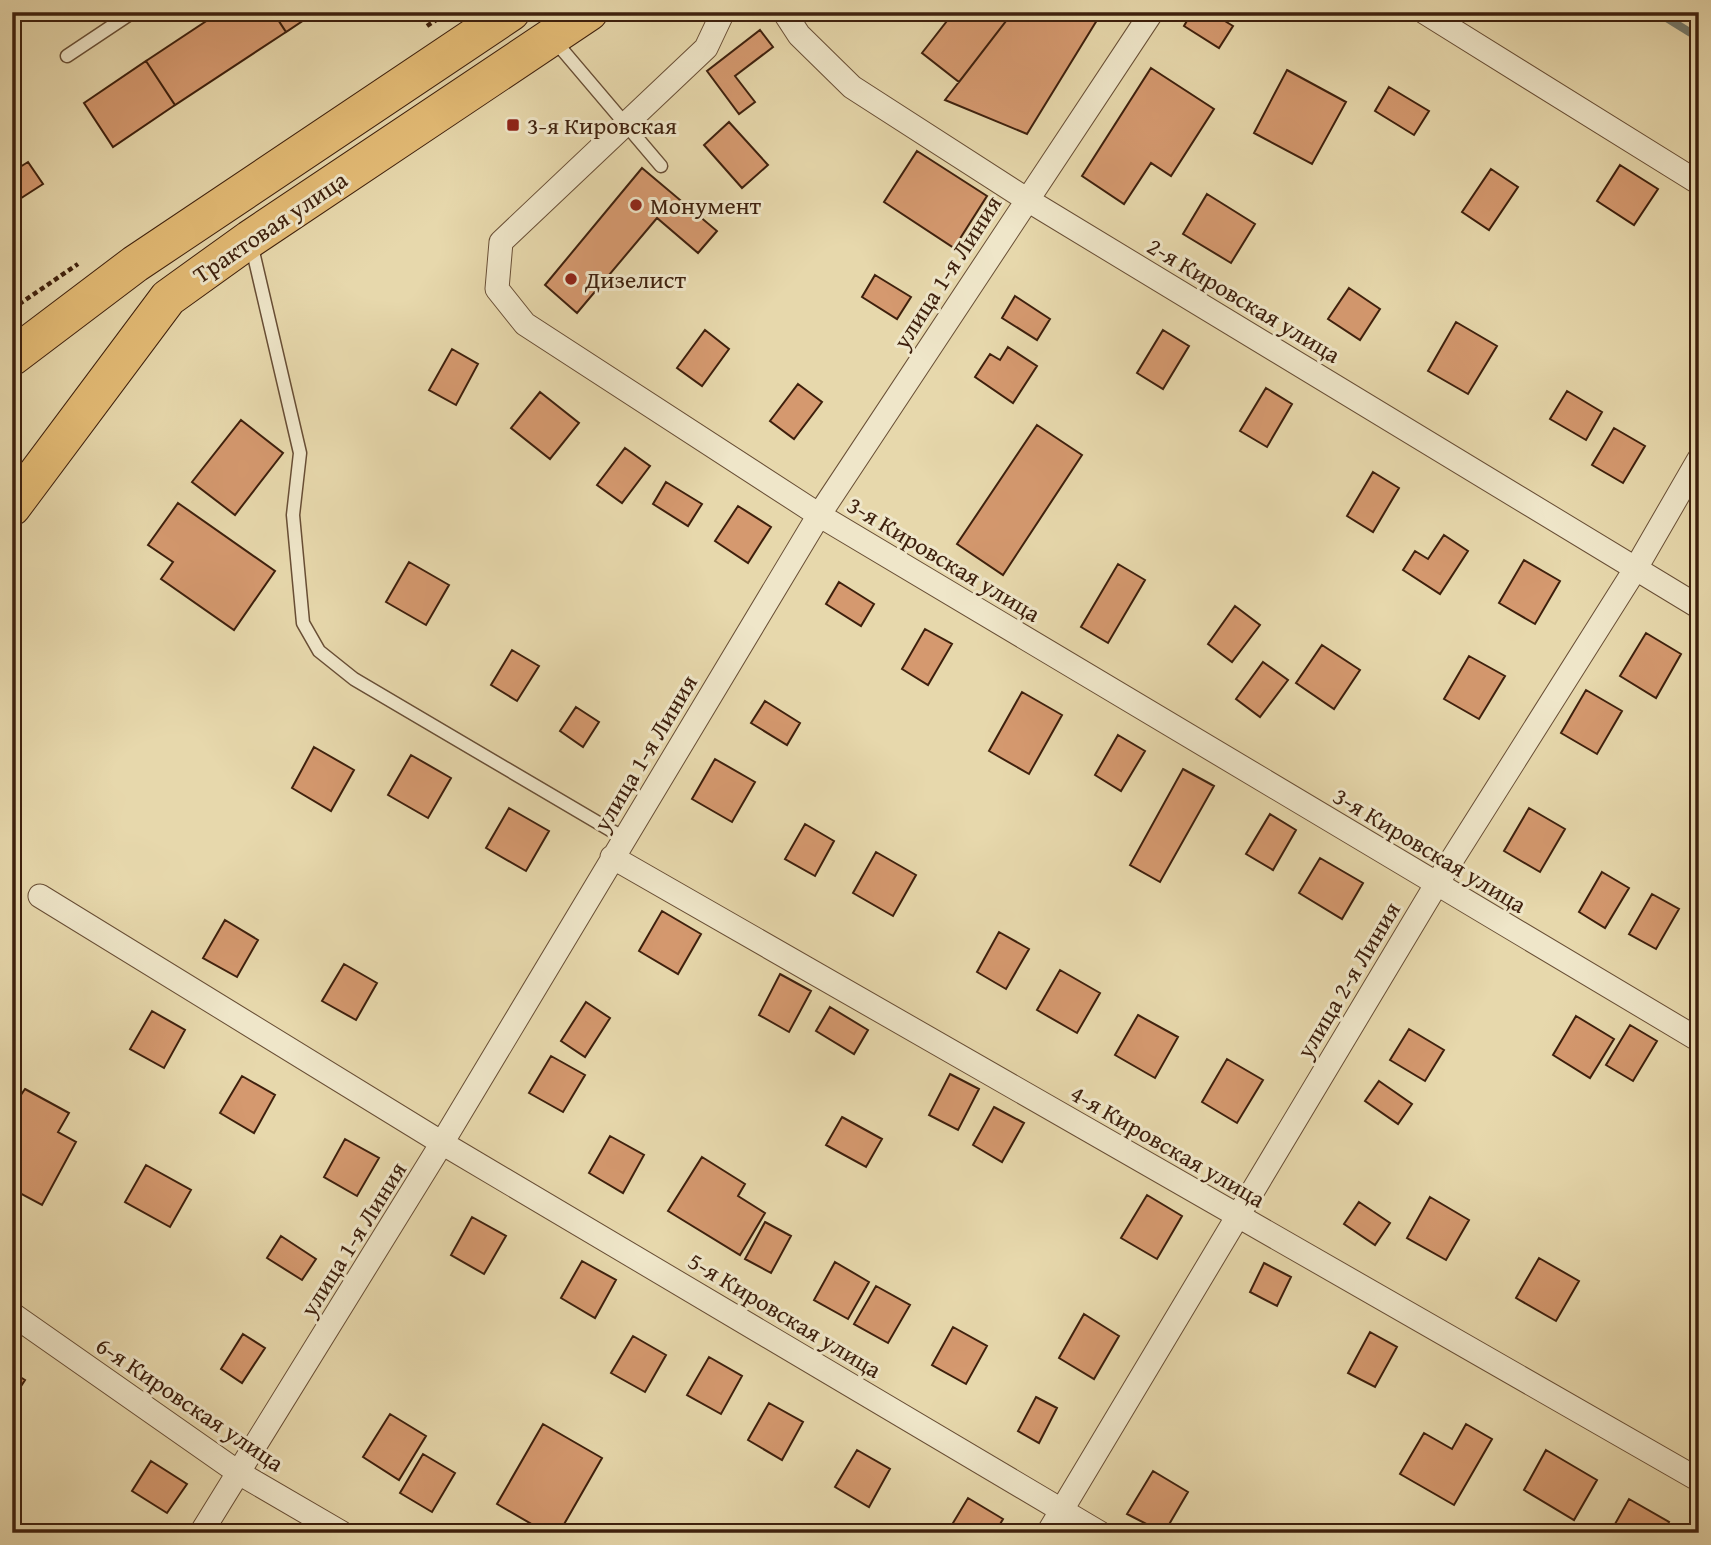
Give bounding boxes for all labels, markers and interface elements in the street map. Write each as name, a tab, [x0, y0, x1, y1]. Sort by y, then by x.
place label: 3-я Кировская	[527, 108, 677, 143]
marker: 3-я Кировская	[505, 117, 521, 133]
street label: Трактовая улица	[186, 162, 355, 292]
place label: Монумент	[650, 188, 762, 223]
street label: улица 1-я Линия	[884, 188, 1010, 357]
marker: Монумент	[628, 197, 644, 213]
street label: 2-я Кировская улица	[1141, 228, 1348, 372]
place label: Дизелист	[584, 262, 686, 297]
marker: Дизелист	[563, 271, 579, 287]
street label: 3-я Кировская улица	[841, 487, 1048, 631]
street label: улица 1-я Линия	[584, 668, 706, 839]
street label: 3-я Кировская улица	[1327, 778, 1534, 922]
street label: улица 2-я Линия	[1287, 895, 1409, 1066]
street label: 4-я Кировская улица	[1064, 1076, 1273, 1216]
street label: улица 1-я Линия	[291, 1155, 415, 1324]
street label: 5-я Кировская улица	[682, 1243, 889, 1387]
street label: 6-я Кировская улица	[89, 1328, 291, 1480]

